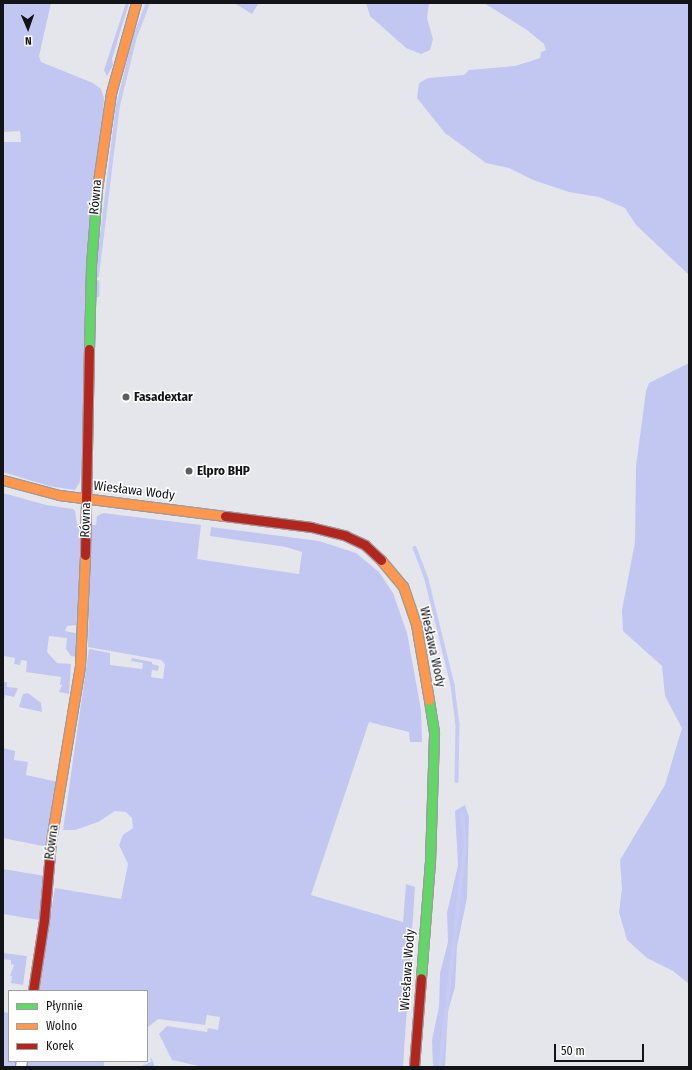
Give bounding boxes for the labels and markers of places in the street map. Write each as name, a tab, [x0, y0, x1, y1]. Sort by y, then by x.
place label: Fasadextar	[134, 389, 193, 405]
marker: Fasadextar	[121, 392, 131, 402]
place label: Elpro BHP	[197, 463, 250, 479]
marker: Elpro BHP	[184, 466, 194, 476]

